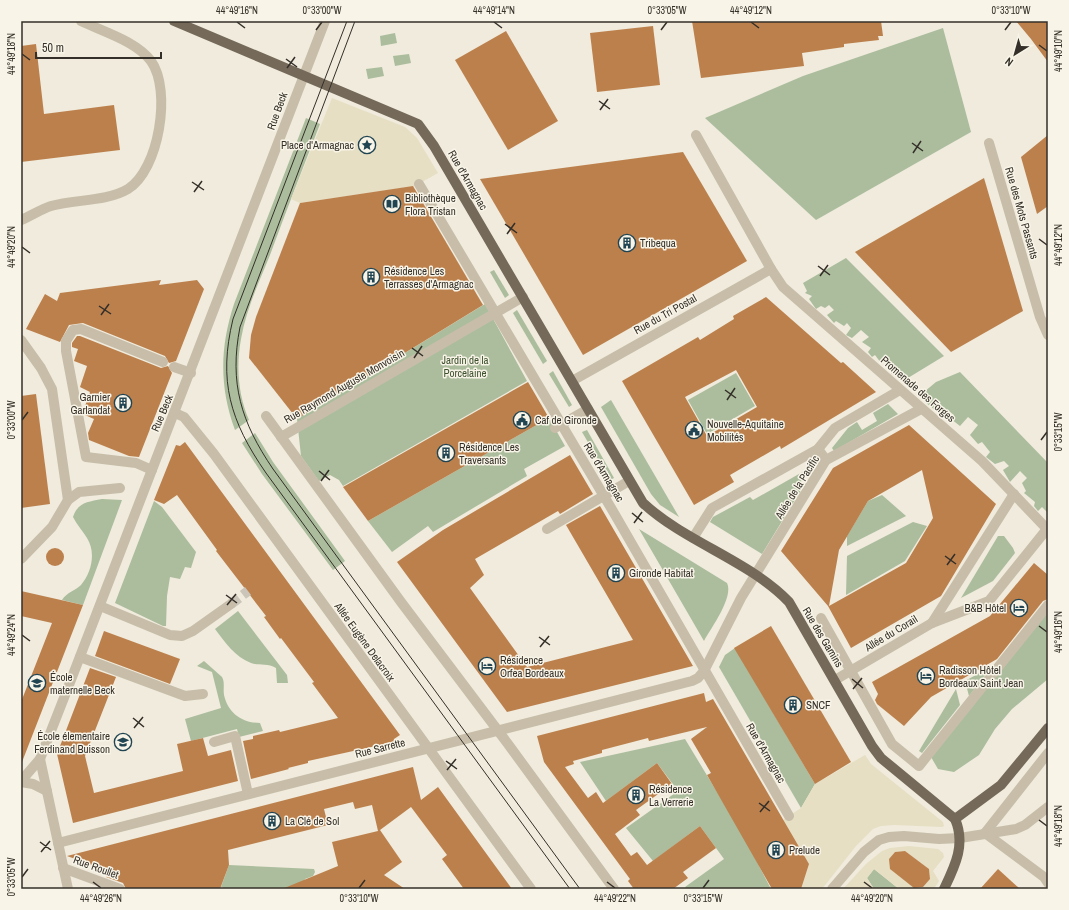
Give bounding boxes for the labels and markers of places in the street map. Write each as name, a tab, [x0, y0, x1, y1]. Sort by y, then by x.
place icon: Place d'Armagnac	[357, 135, 377, 155]
place label: Place d'Armagnac	[281, 138, 354, 152]
place label: Bibliothèque Flora Tristan	[405, 191, 456, 218]
library icon: Bibliothèque Flora Tristan	[382, 194, 402, 214]
building icon: Tribequa	[617, 233, 637, 253]
place label: Tribequa	[640, 236, 676, 250]
place label: Résidence Les Terrasses d'Armagnac	[384, 264, 474, 291]
building icon: Résidence Les Terrasses d'Armagnac	[361, 267, 381, 287]
place label: Garnier Garlandat	[70, 390, 110, 417]
building icon: Garnier Garlandat	[113, 393, 133, 413]
public building icon: Caf de Gironde	[512, 410, 532, 430]
place label: Caf de Gironde	[535, 413, 597, 427]
place label: Nouvelle-Aquitaine Mobilités	[707, 417, 784, 444]
public building icon: Nouvelle-Aquitaine Mobilités	[684, 420, 704, 440]
place label: Résidence Les Traversants	[459, 440, 520, 467]
building icon: Résidence Les Traversants	[436, 443, 456, 463]
building icon: Gironde Habitat	[606, 563, 626, 583]
place label: Gironde Habitat	[629, 566, 694, 580]
hotel icon: B&B Hôtel	[1009, 598, 1029, 618]
place label: B&B Hôtel	[964, 601, 1006, 615]
place label: Résidence Orfea Bordeaux	[500, 653, 564, 680]
hotel icon: Résidence Orfea Bordeaux	[477, 656, 497, 676]
place label: Radisson Hôtel Bordeaux Saint Jean	[939, 663, 1023, 690]
hotel icon: Radisson Hôtel Bordeaux Saint Jean	[916, 666, 936, 686]
place label: École maternelle Beck	[50, 670, 115, 697]
school or university icon: École maternelle Beck	[27, 673, 47, 693]
building icon: SNCF	[783, 695, 803, 715]
place label: SNCF	[806, 698, 831, 712]
place label: École élementaire Ferdinand Buisson	[34, 729, 110, 756]
school or university icon: École élementaire Ferdinand Buisson	[113, 732, 133, 752]
place label: Résidence La Verrerie	[649, 782, 694, 809]
building icon: Résidence La Verrerie	[626, 785, 646, 805]
building icon: La Clé de Sol	[262, 811, 282, 831]
place label: La Clé de Sol	[285, 814, 339, 828]
building icon: Prelude	[766, 840, 786, 860]
place label: Prelude	[789, 843, 820, 857]

